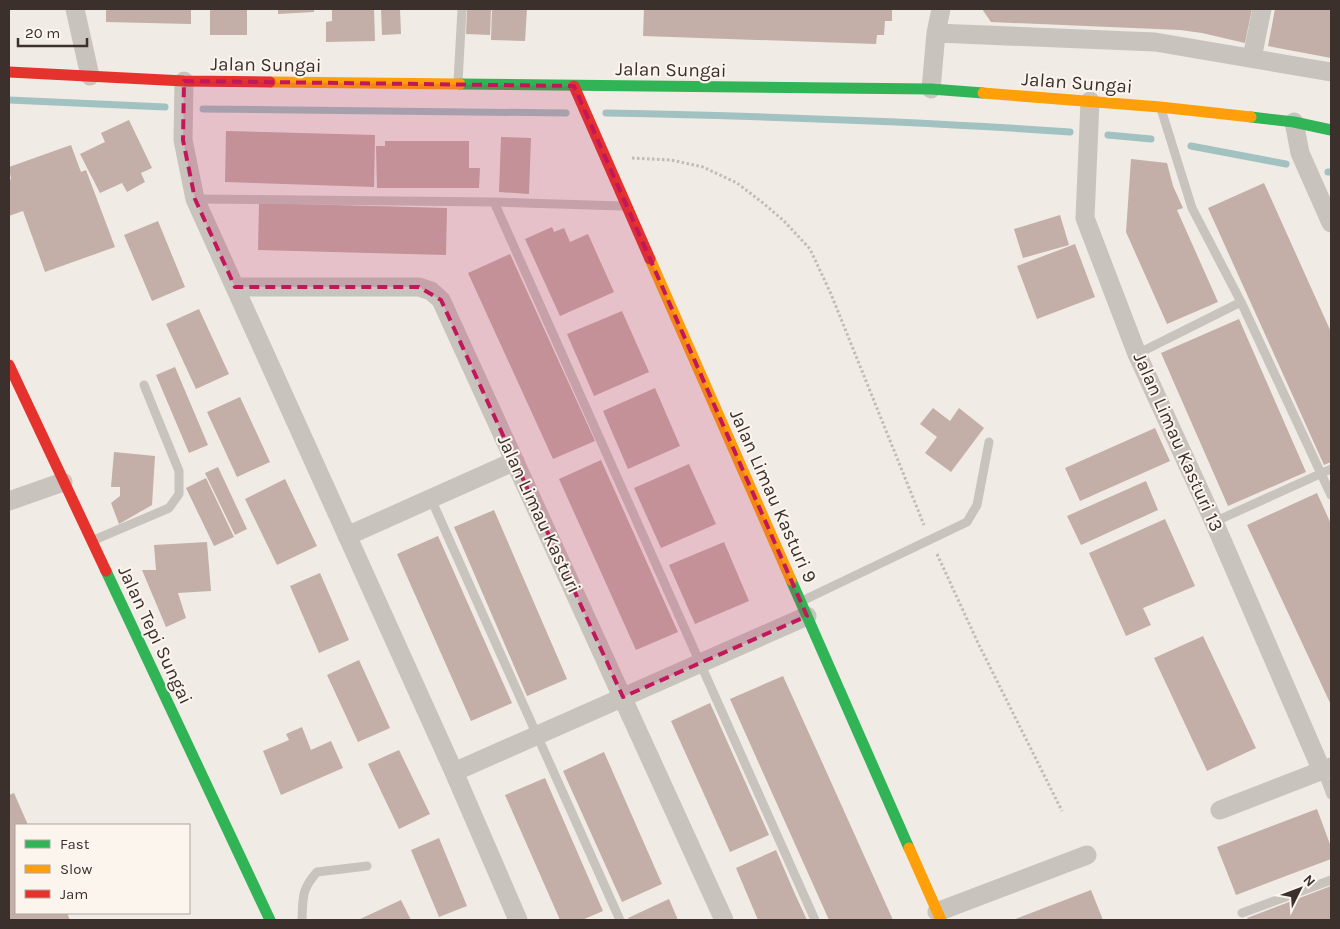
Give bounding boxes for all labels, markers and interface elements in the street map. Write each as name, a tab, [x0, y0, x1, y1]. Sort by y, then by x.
scale bar	[18, 15, 86, 47]
text: 20 m	[25, 24, 60, 42]
street label: Jalan Sungai	[210, 53, 322, 77]
street label: Jalan Sungai	[615, 58, 727, 82]
street label: Jalan Sungai	[1021, 68, 1133, 98]
street label: Jalan Limau Kasturi 13	[1129, 349, 1227, 535]
street label: Jalan Limau Kasturi 9	[725, 406, 821, 586]
street label: Jalan Limau Kasturi	[493, 431, 585, 597]
street label: Jalan Tepi Sungai	[113, 562, 197, 708]
legend	[15, 824, 190, 914]
text: Fast	[60, 835, 90, 853]
text: Slow	[60, 860, 92, 878]
north arrow	[1275, 864, 1325, 914]
text: N	[1300, 871, 1319, 890]
text: Jam	[60, 885, 88, 903]

